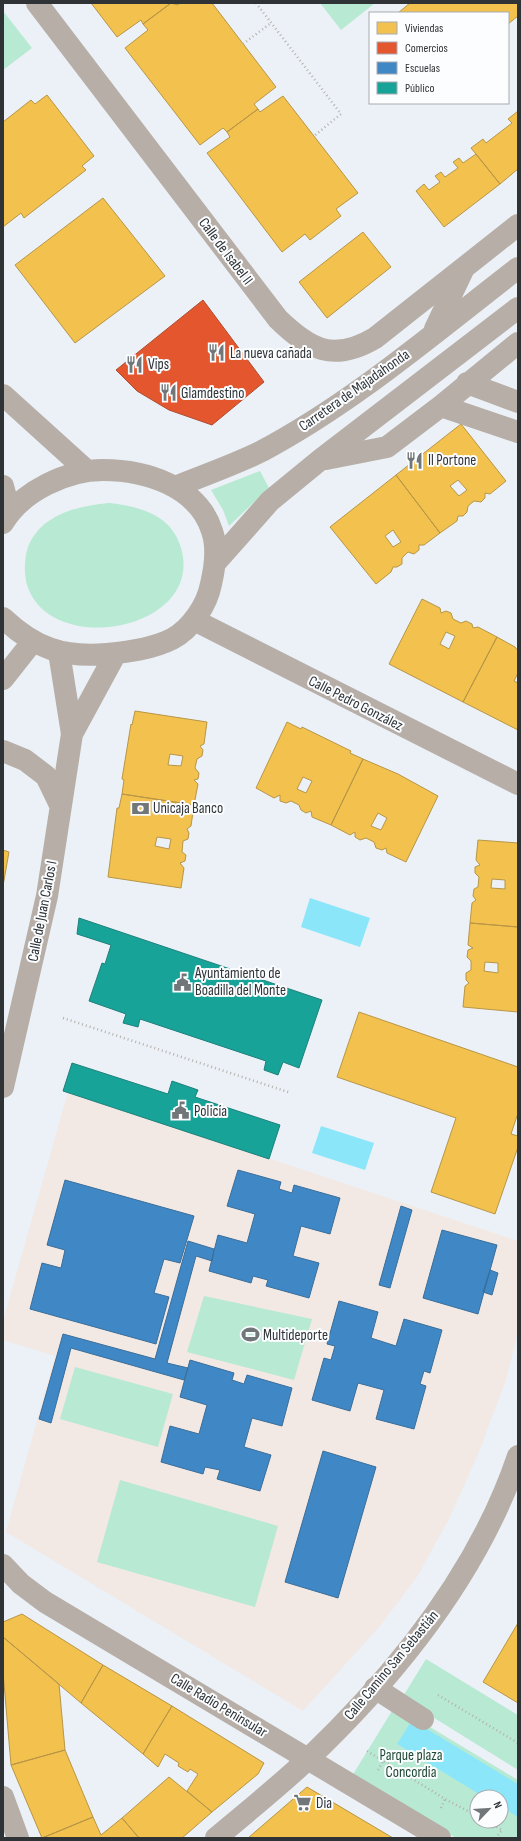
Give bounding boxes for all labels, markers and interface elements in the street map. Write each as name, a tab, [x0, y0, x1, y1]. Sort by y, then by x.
legend	[369, 12, 509, 104]
text: Viviendas	[405, 21, 443, 36]
text: Comercios	[405, 41, 448, 56]
text: Escuelas	[405, 61, 440, 76]
text: Público	[405, 81, 435, 96]
street label: Calle de Isabel II	[194, 214, 257, 289]
restaurant icon: La nueva cañada	[207, 343, 227, 363]
place label: La nueva cañada	[230, 344, 312, 363]
street label: Carretera de Majadahonda	[295, 345, 413, 436]
restaurant icon: Vips	[125, 354, 145, 374]
place label: Vips	[148, 355, 169, 374]
restaurant icon: Glamdestino	[158, 383, 178, 403]
place label: Glamdestino	[181, 384, 244, 403]
restaurant icon: Il Portone	[405, 450, 425, 470]
place label: Il Portone	[428, 451, 476, 470]
street label: Calle Pedro González	[305, 671, 407, 736]
bank icon: Unicaja Banco	[130, 798, 150, 818]
place label: Unicaja Banco	[153, 799, 223, 818]
street label: Calle de Juan Carlos I	[23, 859, 62, 963]
place label: Ayuntamiento de Boadilla del Monte	[194, 964, 286, 1000]
public building icon: Ayuntamiento de Boadilla del Monte	[172, 972, 192, 992]
public building icon: Policía	[171, 1101, 191, 1121]
place label: Policía	[194, 1102, 227, 1121]
sports icon: Multideporte	[240, 1325, 260, 1345]
place label: Multideporte	[263, 1326, 328, 1345]
street label: Calle Camino San Sebastián	[340, 1607, 443, 1724]
street label: Calle Radio Peninsular	[167, 1669, 271, 1742]
park label: Parque plaza Concordia	[380, 1746, 443, 1782]
north arrow	[469, 1789, 509, 1829]
supermarket icon: Dia	[293, 1793, 313, 1813]
place label: Dia	[316, 1794, 332, 1813]
text: N	[490, 1800, 505, 1811]

